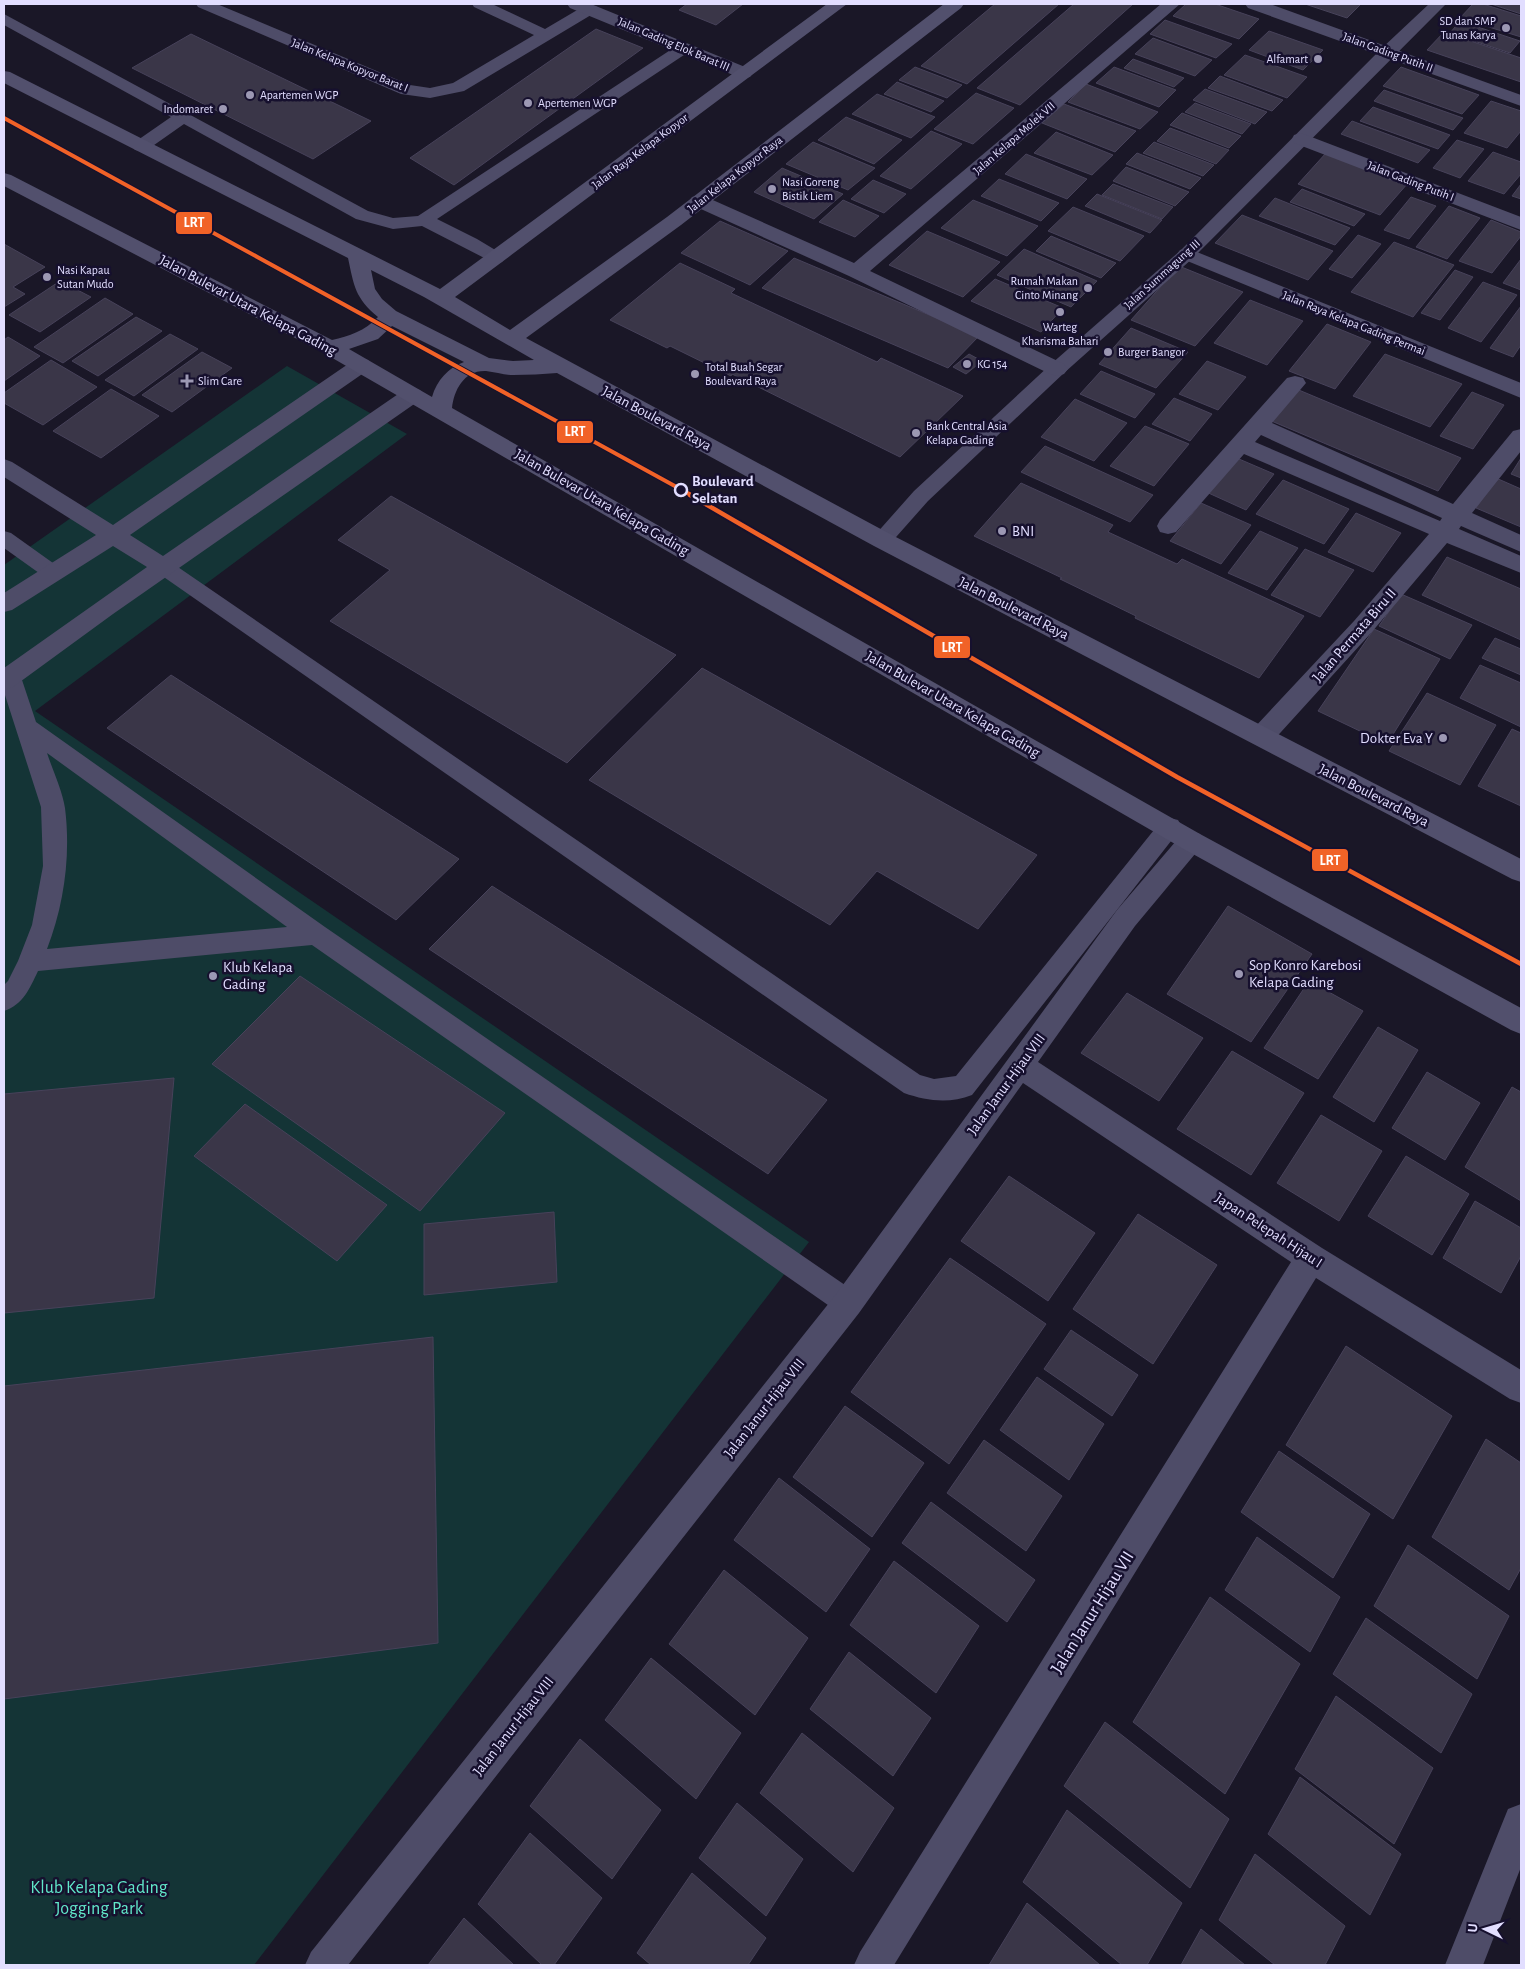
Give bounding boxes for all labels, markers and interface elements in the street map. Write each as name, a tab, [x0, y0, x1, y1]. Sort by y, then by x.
street label: Jalan Gading Elok Barat III	[616, 15, 732, 73]
place label: SD dan SMP Tunas Karya	[1439, 15, 1496, 42]
marker: SD dan SMP Tunas Karya	[1500, 22, 1512, 34]
street label: Jalan Gading Putih II	[1341, 30, 1435, 74]
street label: Jalan Kelapa Kopyor Barat I	[290, 36, 410, 95]
place label: Alfamart	[1266, 53, 1308, 65]
marker: Alfamart	[1312, 53, 1324, 65]
marker: Apartemen WGP	[244, 89, 256, 101]
place label: Apartemen WGP	[260, 89, 339, 101]
marker: Apertemen WGP	[522, 97, 534, 109]
place label: Apertemen WGP	[538, 97, 617, 109]
street label: Jalan Kelapa Molek VII	[971, 99, 1057, 177]
place label: Indomaret	[163, 103, 213, 115]
marker: Indomaret	[217, 103, 229, 115]
street label: Jalan Raya Kelapa Kopyor	[590, 111, 691, 192]
street label: Jalan Kelapa Kopyor Raya	[685, 133, 786, 215]
street label: Jalan Gading Putih I	[1366, 159, 1456, 203]
place label: Nasi Goreng Bistik Liem	[782, 176, 839, 202]
marker: Nasi Goreng Bistik Liem	[766, 183, 778, 195]
line badge: LRT	[175, 211, 213, 235]
text: LRT	[183, 216, 205, 230]
street label: Jalan Summagung III	[1122, 237, 1202, 311]
street label: Jalan Bulevar Utara Kelapa Gading	[157, 252, 339, 359]
place label: Nasi Kapau Sutan Mudo	[57, 264, 114, 290]
marker: Nasi Kapau Sutan Mudo	[41, 271, 53, 283]
place label: Rumah Makan Cinto Minang	[1010, 275, 1078, 301]
marker: Rumah Makan Cinto Minang	[1082, 282, 1094, 294]
street label: Jalan Raya Kelapa Gading Permai	[1281, 289, 1427, 358]
marker: Warteg Kharisma Bahari	[1054, 306, 1066, 318]
place label: Warteg Kharisma Bahari	[1021, 321, 1099, 347]
marker: Burger Bangor	[1102, 346, 1114, 358]
place label: Burger Bangor	[1118, 346, 1185, 358]
marker: KG 154	[961, 358, 973, 370]
place label: KG 154	[977, 358, 1008, 370]
place label: Total Buah Segar Boulevard Raya	[705, 361, 783, 388]
marker: Total Buah Segar Boulevard Raya	[689, 368, 701, 380]
marker: Slim Care	[180, 374, 194, 388]
place label: Slim Care	[198, 375, 242, 387]
street label: Jalan Boulevard Raya	[600, 383, 714, 454]
line badge: LRT	[556, 420, 594, 444]
place label: Bank Central Asia Kelapa Gading	[926, 420, 1008, 446]
text: LRT	[564, 425, 586, 439]
marker: Bank Central Asia Kelapa Gading	[910, 427, 922, 439]
street label: Jalan Bulevar Utara Kelapa Gading	[512, 446, 692, 559]
place label: Boulevard Selatan	[692, 474, 754, 506]
marker: Boulevard Selatan	[674, 483, 688, 497]
place label: BNI	[1012, 524, 1034, 539]
marker: BNI	[996, 525, 1008, 537]
street label: Jalan Boulevard Raya	[956, 574, 1071, 643]
street label: Jalan Permata Biru II	[1310, 586, 1399, 685]
line badge: LRT	[933, 635, 971, 659]
text: LRT	[941, 641, 963, 655]
street label: Jalan Bulevar Utara Kelapa Gading	[863, 648, 1043, 761]
place label: Dokter Eva Y	[1360, 731, 1433, 746]
marker: Dokter Eva Y	[1437, 732, 1449, 744]
street label: Jalan Boulevard Raya	[1316, 761, 1431, 830]
line badge: LRT	[1311, 848, 1349, 872]
text: LRT	[1319, 854, 1341, 868]
place label: Sop Konro Karebosi Kelapa Gading	[1249, 958, 1361, 990]
place label: Klub Kelapa Gading	[223, 960, 293, 992]
marker: Sop Konro Karebosi Kelapa Gading	[1233, 968, 1245, 980]
marker: Klub Kelapa Gading	[207, 970, 219, 982]
street label: Jalan Janur Hijau VIII	[965, 1031, 1048, 1138]
street label: Japan Pelepah Hijau I	[1212, 1190, 1325, 1271]
street label: Jalan Janur Hijau VIII	[721, 1356, 808, 1461]
street label: Jalan Janur Hijau VII	[1048, 1548, 1138, 1677]
street label: Jalan Janur Hijau VIII	[470, 1674, 557, 1779]
park label: Klub Kelapa Gading Jogging Park	[30, 1879, 168, 1918]
north arrow	[1460, 1904, 1510, 1954]
text: U	[1466, 1923, 1480, 1933]

